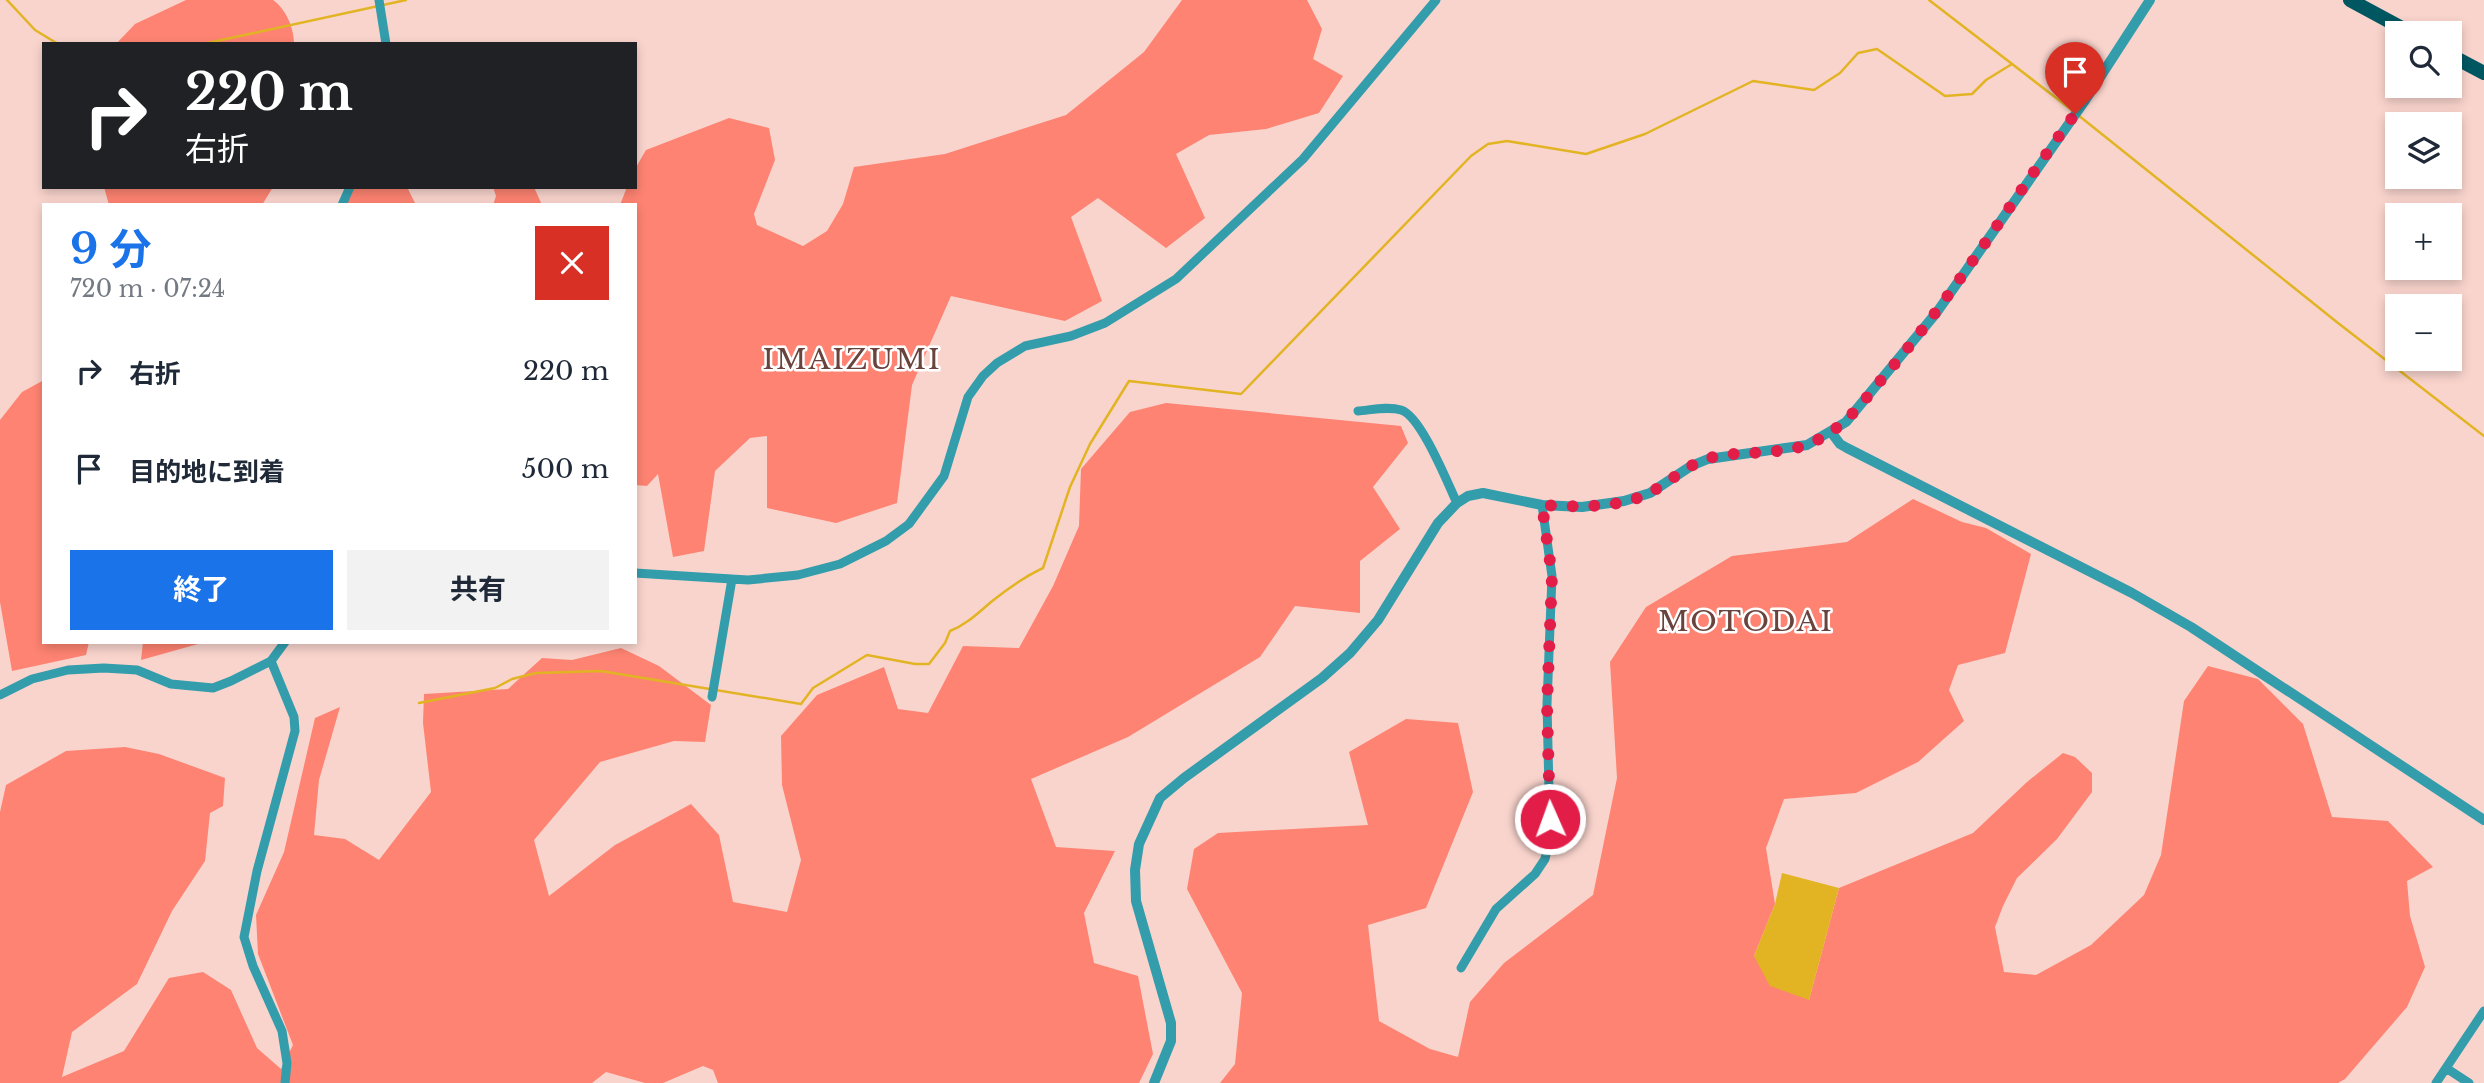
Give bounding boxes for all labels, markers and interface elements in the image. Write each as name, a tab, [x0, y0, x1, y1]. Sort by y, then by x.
map controls	[2385, 21, 2462, 371]
button: search	[2385, 21, 2462, 98]
pin	[2045, 42, 2105, 114]
icon: arrive	[2056, 53, 2094, 91]
text: 220 m	[185, 62, 353, 123]
icon: right	[70, 70, 161, 161]
button: layers	[2385, 112, 2462, 189]
text: 右折	[185, 129, 249, 169]
button: +	[2385, 203, 2462, 280]
text: 9 分	[70, 223, 151, 275]
button: close	[535, 226, 609, 300]
text: 720 m · 07:24	[70, 275, 225, 303]
button: −	[2385, 294, 2462, 371]
district label: IMAIZUMI	[762, 342, 942, 377]
icon: right	[70, 352, 108, 390]
text: 220 m	[523, 355, 609, 387]
text: 右折	[129, 358, 181, 390]
icon: arrive	[70, 450, 108, 488]
text: 500 m	[522, 453, 609, 485]
text: 目的地に到着	[129, 456, 285, 488]
button: 終了	[70, 550, 333, 630]
button: 共有	[347, 550, 609, 630]
district label: MOTODAI	[1658, 604, 1834, 639]
position arrow	[1513, 782, 1587, 856]

